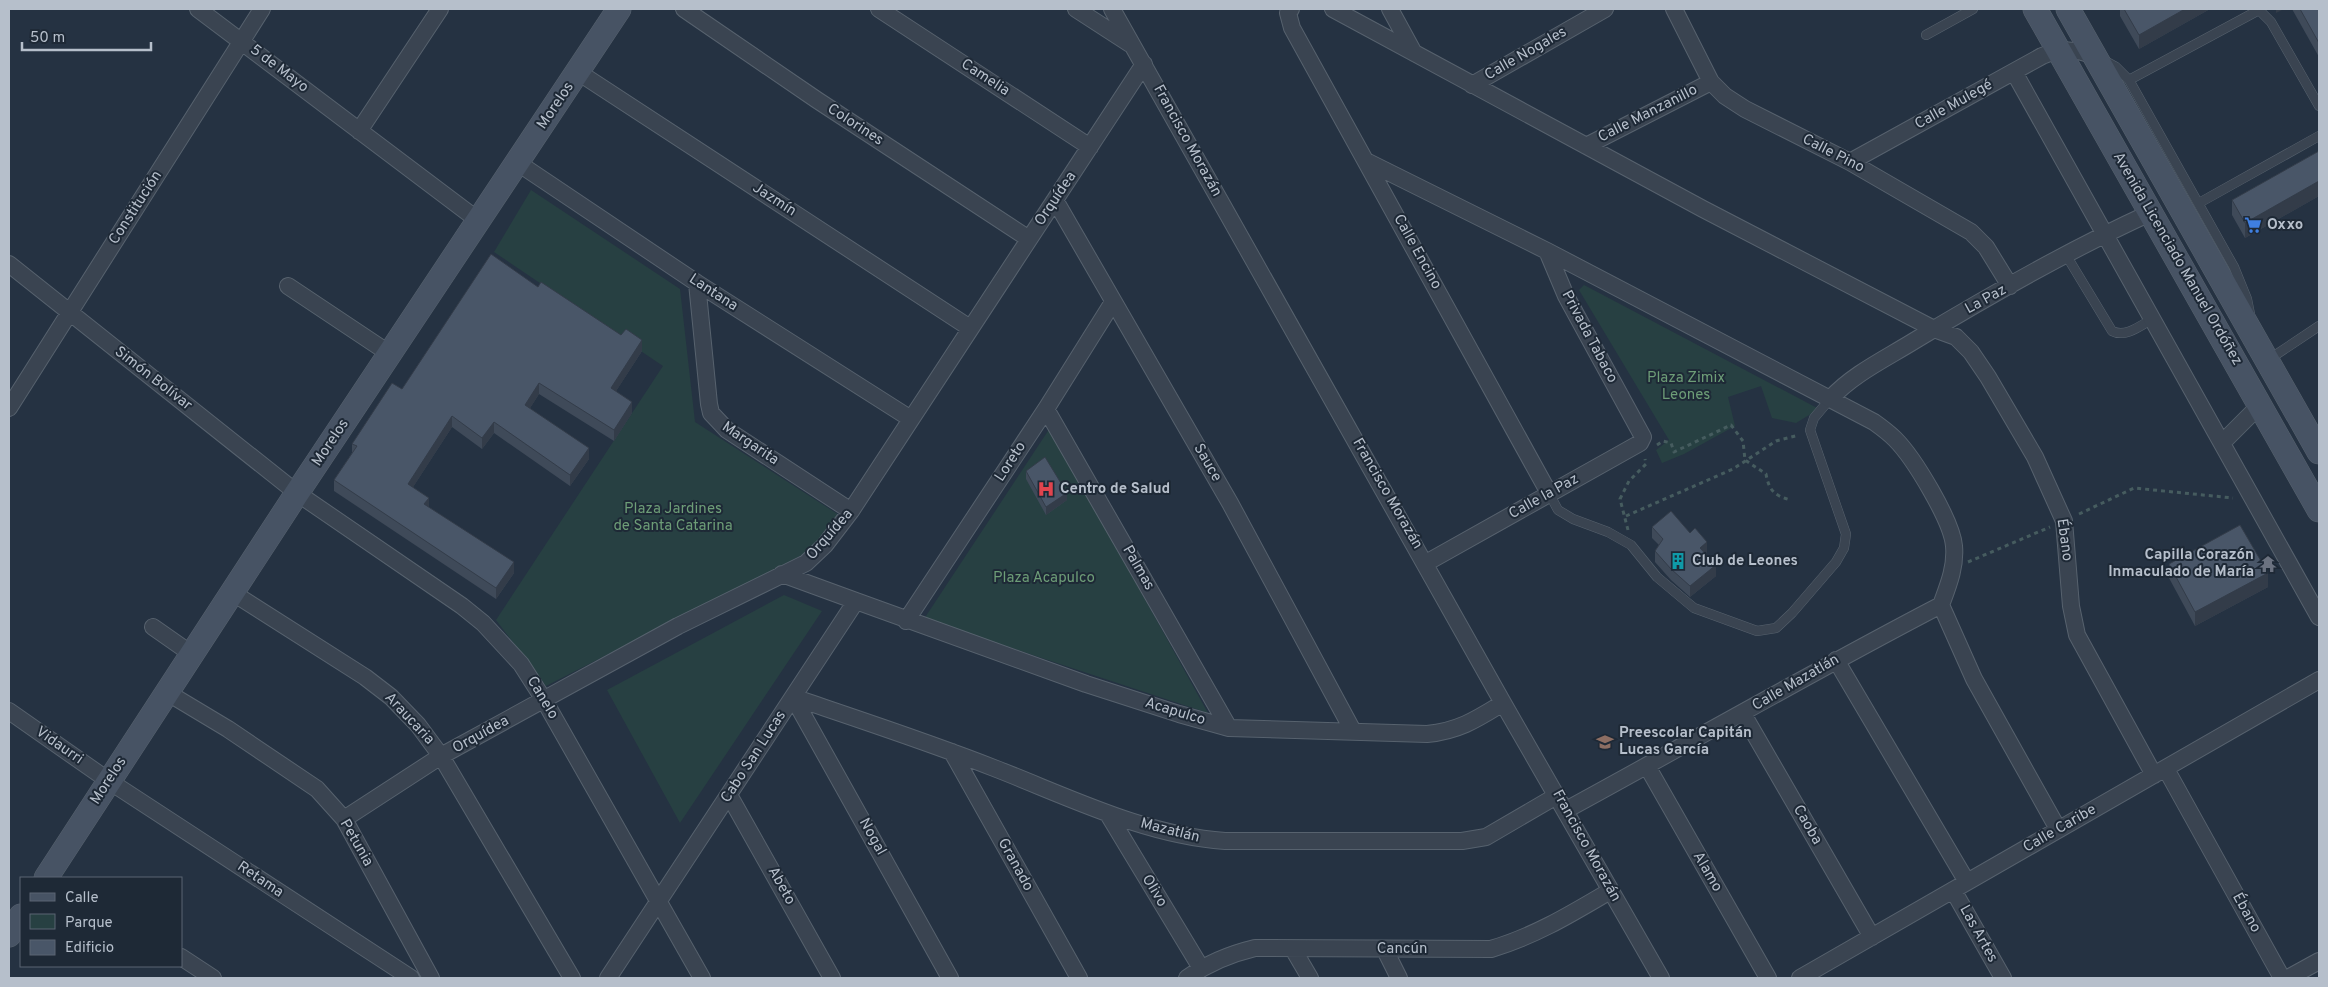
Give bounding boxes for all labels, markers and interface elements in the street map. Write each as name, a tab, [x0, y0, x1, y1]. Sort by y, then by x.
scale bar	[22, 20, 151, 52]
street label: Calle Nogales	[1482, 23, 1570, 85]
text: 50 m	[30, 29, 65, 48]
street label: 5 de Mayo	[246, 41, 312, 97]
street label: Camelia	[957, 55, 1013, 101]
street label: Calle Mulegé	[1912, 76, 1996, 134]
street label: Morelos	[533, 79, 579, 133]
street label: Calle Manzanillo	[1595, 81, 1701, 147]
street label: Francisco Morazán	[1148, 82, 1226, 200]
street label: Colorines	[823, 100, 887, 150]
street label: Calle Pino	[1799, 130, 1867, 178]
street label: Avenida Licenciado Manuel Ordóñez	[2108, 149, 2246, 369]
street label: Constitución	[105, 167, 167, 249]
street label: Orquídea	[1031, 168, 1081, 230]
street label: Jazmín	[748, 179, 800, 221]
street label: Calle Encino	[1389, 211, 1445, 293]
supermarket icon: Oxxo	[2243, 215, 2263, 235]
place label: Oxxo	[2267, 216, 2303, 235]
street label: Lantana	[685, 270, 741, 316]
street label: La Paz	[1962, 281, 2010, 319]
street label: Privada Tabaco	[1557, 287, 1621, 387]
street label: Simón Bolívar	[110, 343, 196, 415]
park label: Plaza Zimix Leones	[1647, 369, 1725, 405]
street label: Morelos	[308, 416, 354, 470]
street label: Margarita	[718, 418, 782, 470]
street label: Francisco Morazán	[1348, 435, 1426, 553]
street label: Loreto	[991, 438, 1031, 486]
street label: Sauce	[1189, 441, 1225, 485]
street label: Calle la Paz	[1506, 470, 1582, 524]
hospital icon: Centro de Salud	[1036, 479, 1056, 499]
place label: Centro de Salud	[1060, 480, 1170, 499]
park label: Plaza Jardines de Santa Catarina	[613, 500, 733, 536]
street label: Orquídea	[803, 506, 857, 564]
street label: Ébano	[2052, 517, 2077, 562]
street label: Palmas	[1118, 542, 1158, 594]
place label: Capilla Corazón Inmaculado de María	[2108, 546, 2254, 582]
building icon: Club de Leones	[1668, 551, 1688, 571]
place label: Club de Leones	[1692, 552, 1798, 571]
temple icon: Capilla Corazón Inmaculado de María	[2258, 554, 2278, 574]
park label: Plaza Acapulco	[993, 569, 1095, 588]
street label: Calle Mazatlán	[1749, 650, 1843, 716]
street label: Canelo	[522, 673, 562, 723]
street label: Araucaria	[380, 689, 438, 749]
street label: Acapulco	[1142, 694, 1208, 730]
street label: Cabo San Lucas	[717, 707, 791, 807]
street label: Orquídea	[449, 712, 513, 758]
street label: Vidaurri	[32, 723, 86, 769]
place label: Preescolar Capitán Lucas García	[1619, 724, 1752, 760]
school or university icon: Preescolar Capitán Lucas García	[1595, 732, 1615, 752]
street label: Morelos	[87, 754, 131, 808]
street label: Francisco Morazán	[1547, 787, 1625, 905]
street label: Calle Caribe	[2020, 800, 2100, 858]
street label: Caoba	[1788, 802, 1826, 848]
street label: Mazatlán	[1138, 814, 1202, 848]
street label: Nogal	[854, 815, 890, 859]
street label: Petunia	[335, 816, 377, 870]
street label: Granado	[993, 835, 1037, 895]
street label: Alamo	[1688, 848, 1726, 896]
street label: Retama	[233, 858, 287, 902]
street label: Abeto	[763, 864, 799, 908]
street label: Olivo	[1137, 871, 1171, 911]
legend	[20, 877, 182, 967]
text: Calle	[65, 889, 99, 908]
street label: Ébano	[2227, 889, 2266, 936]
street label: Las Artes	[1954, 902, 2002, 966]
text: Parque	[65, 914, 113, 933]
text: Edificio	[65, 939, 114, 958]
street label: Cancún	[1377, 940, 1427, 959]

